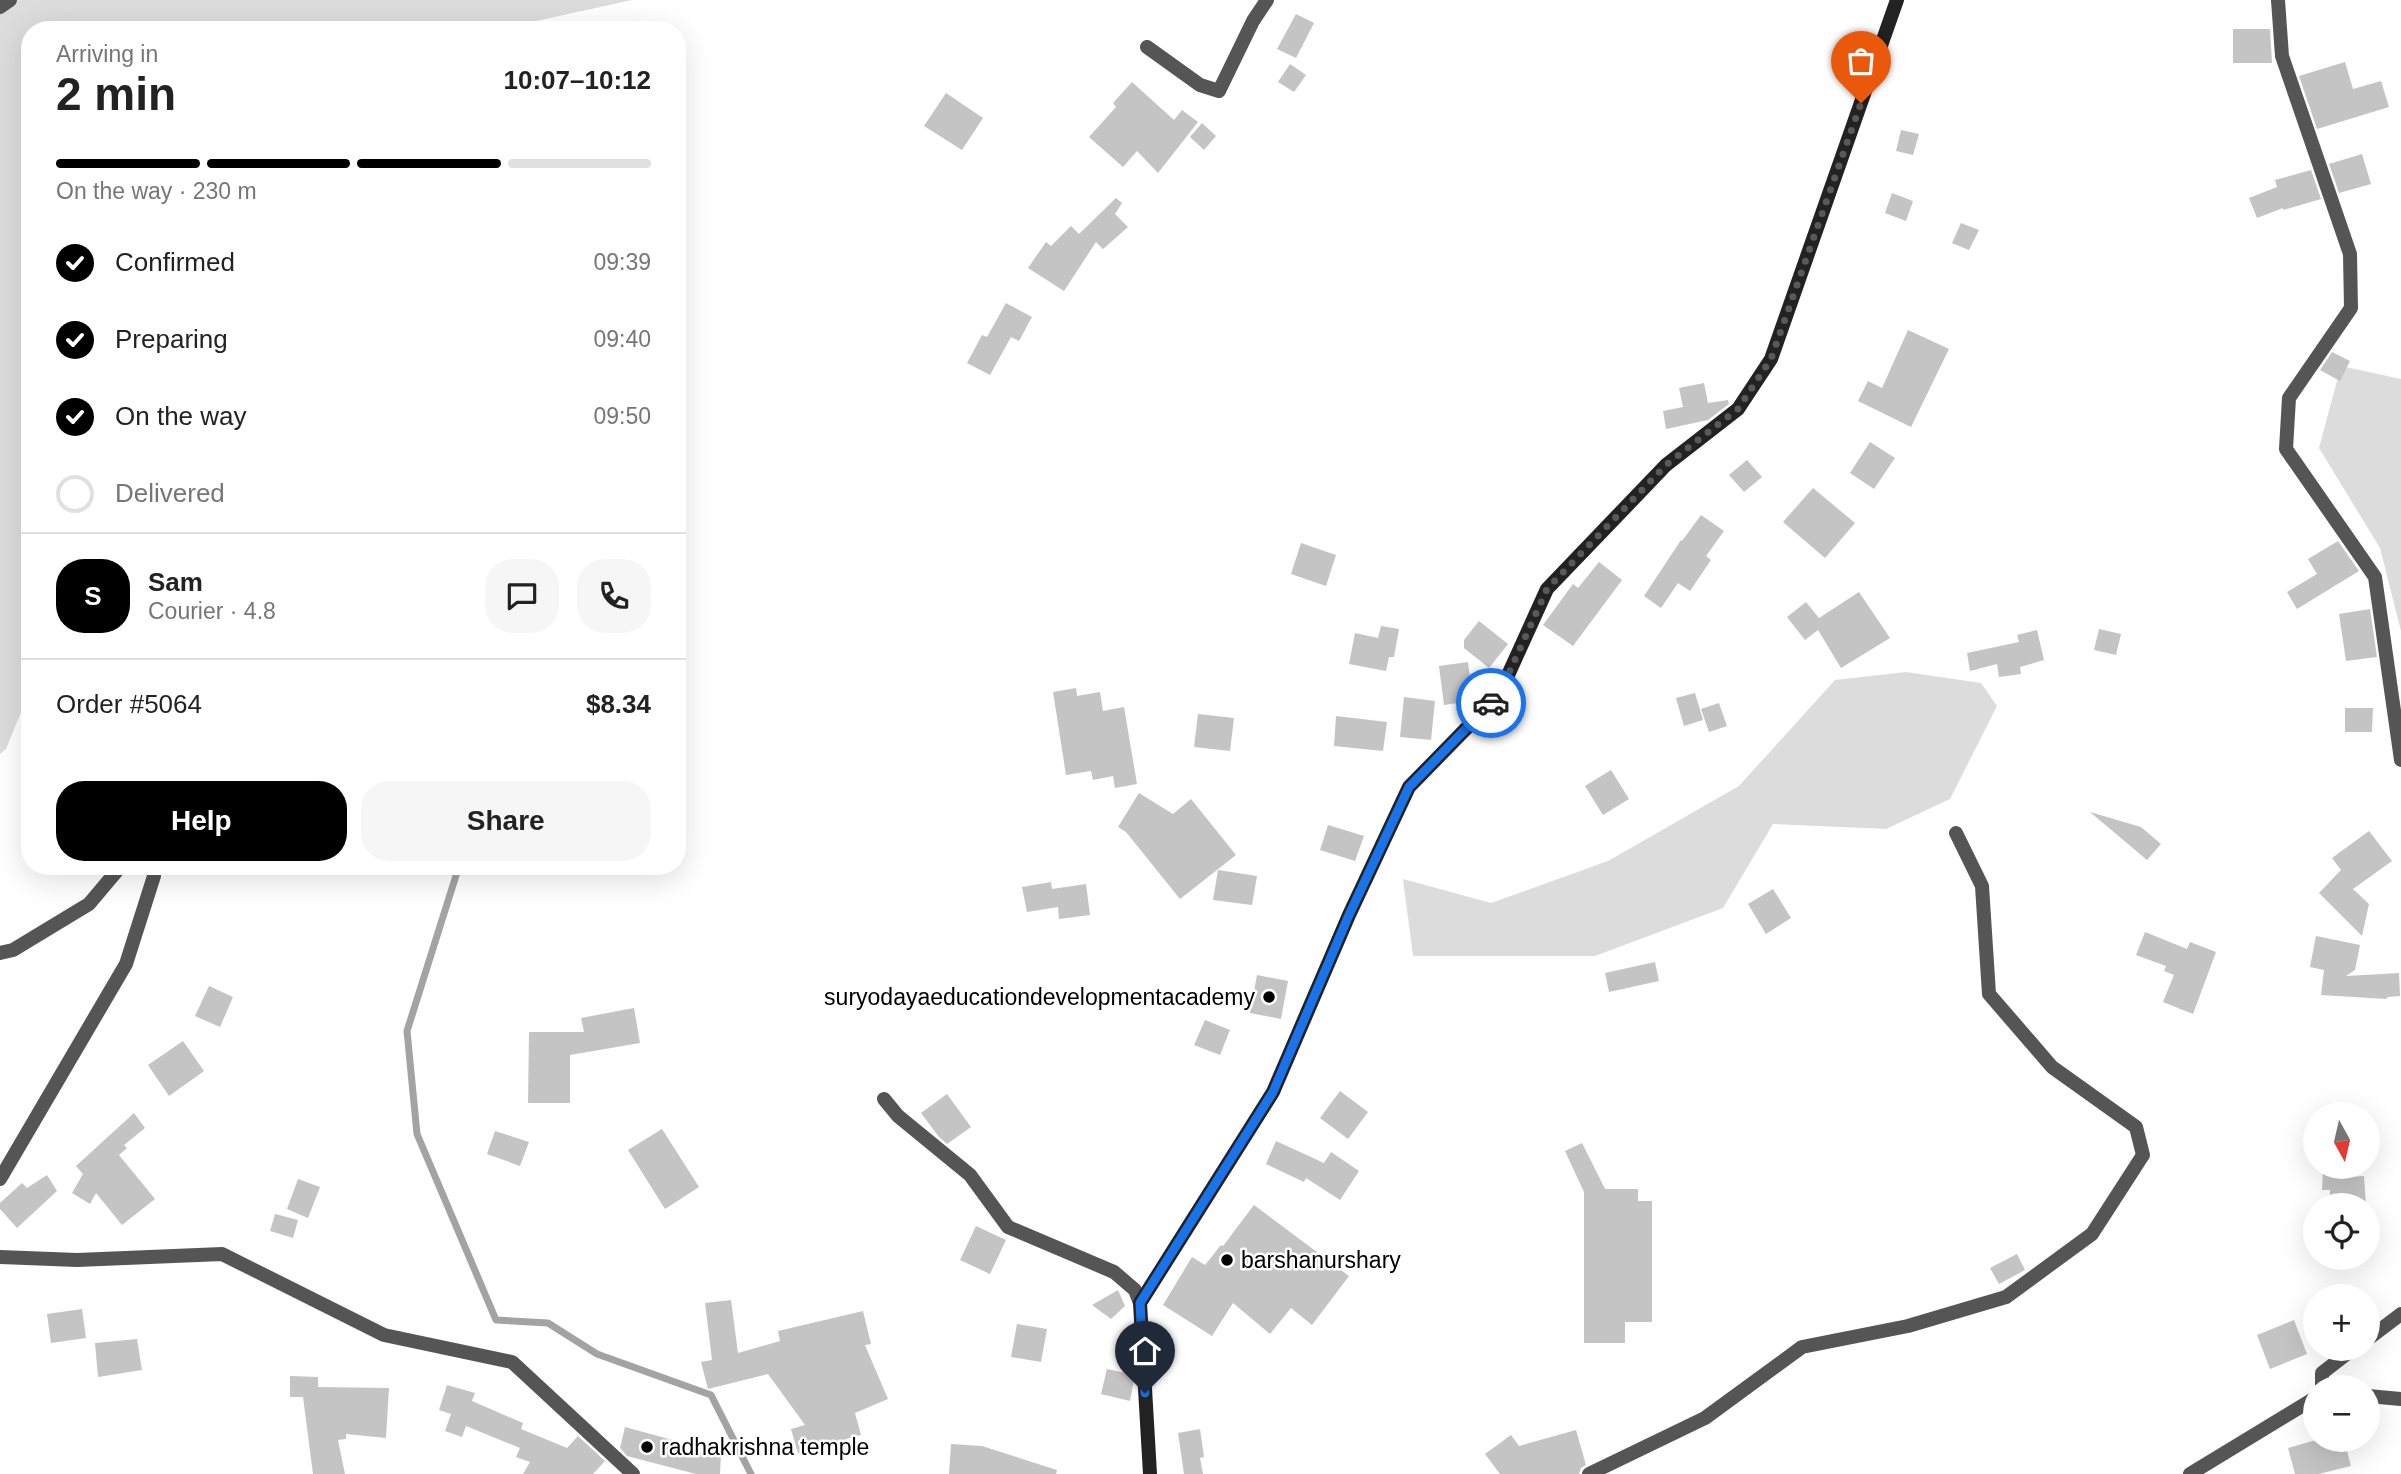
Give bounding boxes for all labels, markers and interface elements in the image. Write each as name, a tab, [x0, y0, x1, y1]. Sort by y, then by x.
pin	[1831, 31, 1891, 103]
text: Arriving in	[56, 41, 158, 67]
icon: bag	[1842, 42, 1880, 80]
text: 10:07–10:12	[504, 65, 651, 95]
text: 2 min	[56, 68, 176, 120]
text: On the way · 230 m	[56, 178, 257, 204]
icon: check	[56, 244, 94, 282]
text: Confirmed	[115, 247, 235, 277]
text: 09:39	[593, 249, 651, 275]
icon: check	[56, 321, 94, 359]
text: Preparing	[115, 324, 228, 354]
text: 09:40	[593, 326, 651, 352]
icon: check	[56, 398, 94, 436]
text: On the way	[115, 401, 247, 431]
text: 09:50	[593, 403, 651, 429]
text: Delivered	[115, 478, 225, 508]
button: chat	[485, 559, 559, 633]
button: phone	[577, 559, 651, 633]
text: Sam	[148, 567, 203, 597]
text: S	[84, 581, 102, 611]
text: Courier · 4.8	[148, 598, 276, 624]
courier	[1456, 668, 1526, 738]
icon: car	[1472, 684, 1510, 722]
text: Order #5064	[56, 689, 202, 719]
text: $8.34	[586, 689, 651, 719]
button: Help	[56, 781, 347, 861]
button: Share	[361, 781, 651, 861]
place label: suryodayaeducationdevelopmentacademy	[824, 984, 1256, 1010]
marker: suryodayaeducationdevelopmentacademy	[1261, 989, 1277, 1005]
north arrow	[2303, 1102, 2380, 1180]
map controls	[2303, 1102, 2380, 1452]
button: locate	[2303, 1193, 2380, 1270]
place label: barshanurshary	[1241, 1247, 1401, 1273]
marker: barshanurshary	[1219, 1252, 1235, 1268]
button: +	[2303, 1284, 2380, 1361]
pin	[1115, 1321, 1175, 1393]
icon: home	[1126, 1332, 1164, 1370]
button: −	[2303, 1375, 2380, 1452]
place label: radhakrishna temple	[661, 1434, 869, 1460]
marker: radhakrishna temple	[639, 1439, 655, 1455]

